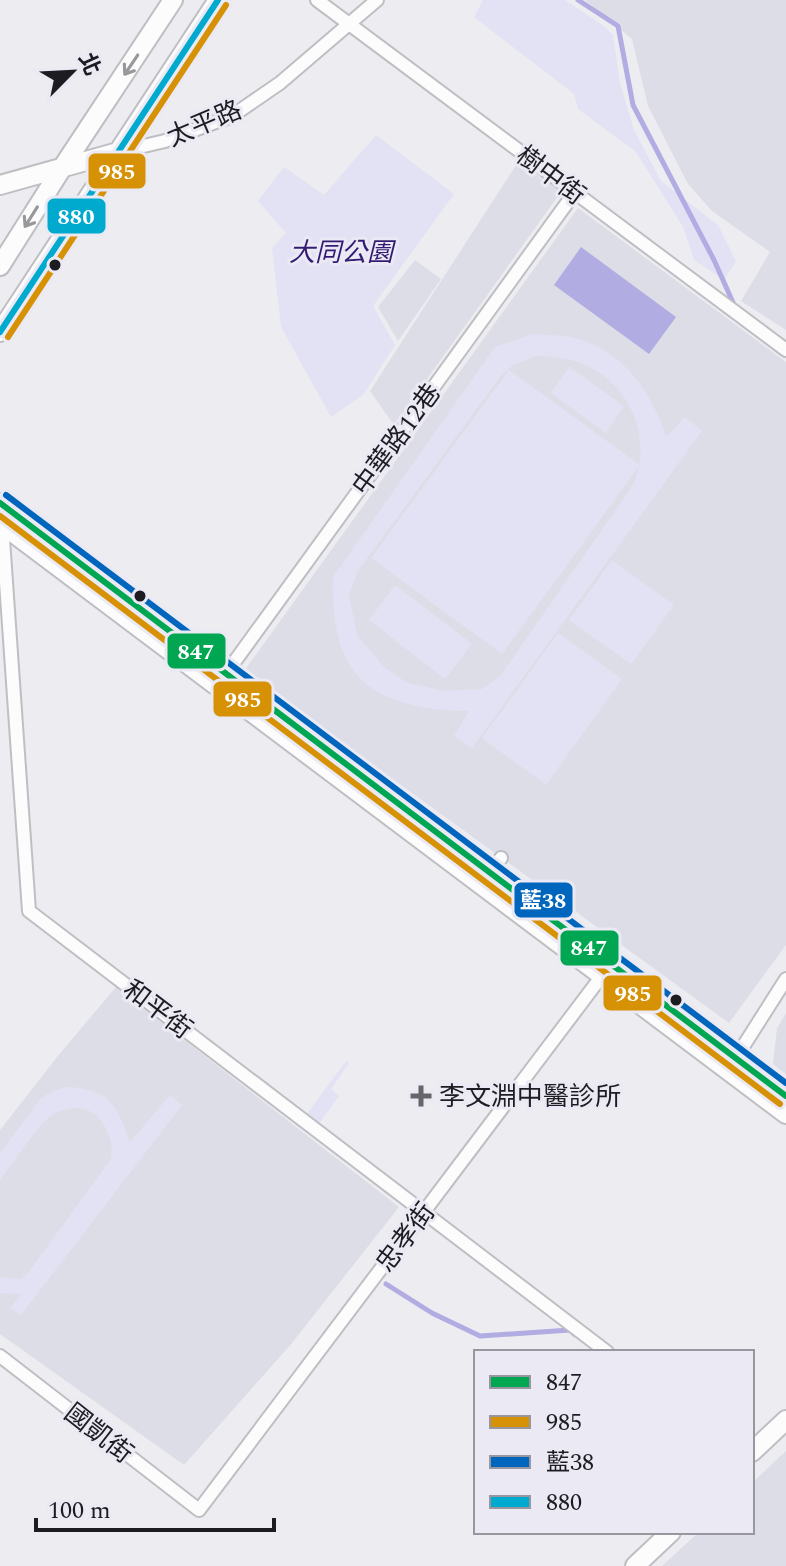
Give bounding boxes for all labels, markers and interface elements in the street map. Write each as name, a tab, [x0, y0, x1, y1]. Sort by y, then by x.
north arrow	[32, 32, 112, 112]
text: 北	[69, 48, 108, 81]
one-way arrow	[123, 54, 139, 76]
street label: 太平路	[161, 90, 248, 158]
street label: 樹中街	[507, 136, 594, 215]
line badge: 985	[87, 152, 147, 190]
text: 985	[98, 156, 136, 189]
line badge: 880	[46, 197, 107, 235]
text: 880	[57, 201, 95, 234]
one-way arrow	[22, 205, 38, 228]
park label: 大同公園	[289, 233, 397, 273]
unlabelled marker	[47, 257, 63, 273]
street label: 中華路12巷	[342, 375, 451, 504]
unlabelled marker	[132, 588, 148, 604]
line badge: 847	[166, 632, 227, 670]
text: 847	[177, 636, 215, 669]
line badge: 985	[212, 680, 273, 718]
text: 985	[224, 684, 262, 717]
line badge: 藍38	[513, 881, 574, 919]
text: 藍38	[520, 885, 566, 918]
line badge: 847	[559, 929, 620, 967]
text: 847	[570, 932, 608, 965]
street label: 和平街	[114, 970, 201, 1049]
line badge: 985	[602, 974, 663, 1012]
text: 985	[614, 978, 652, 1011]
unlabelled marker	[668, 992, 684, 1008]
place label: 李文淵中醫診所	[439, 1077, 621, 1117]
marker: 李文淵中醫診所	[410, 1085, 432, 1107]
street label: 忠孝街	[366, 1194, 445, 1281]
legend	[474, 1350, 754, 1534]
text: 847	[546, 1365, 582, 1401]
street label: 國凱街	[55, 1394, 141, 1474]
text: 985	[546, 1405, 582, 1441]
text: 藍38	[546, 1445, 594, 1481]
scale bar	[36, 1482, 274, 1532]
text: 880	[546, 1485, 582, 1521]
text: 100 m	[48, 1493, 111, 1529]

